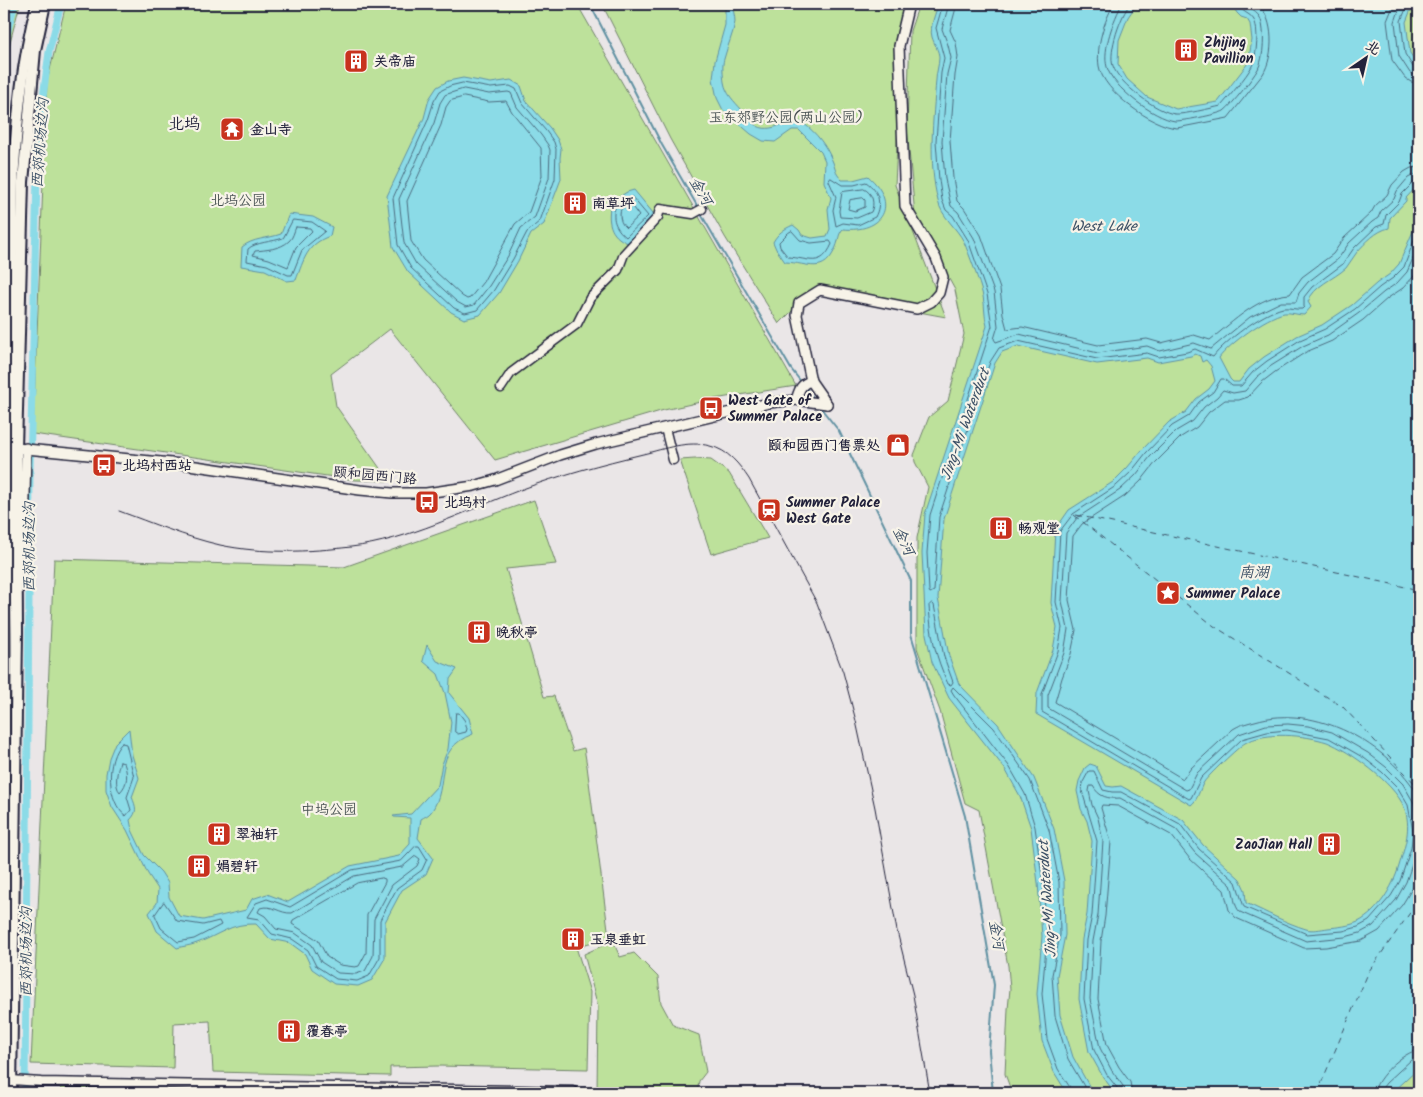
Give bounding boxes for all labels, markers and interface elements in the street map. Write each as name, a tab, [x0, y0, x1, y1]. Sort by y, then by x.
place label: Zhijing Pavillion	[1204, 32, 1254, 70]
north arrow	[1340, 32, 1390, 82]
text: 北	[1361, 35, 1385, 61]
building icon: Zhijing Pavillion	[1173, 37, 1199, 63]
building icon: 关帝庙	[343, 48, 369, 74]
place label: 关帝庙	[374, 51, 416, 73]
water label: 西郊机场边沟	[26, 95, 56, 189]
park label: 玉东郊野公园(两山公园)	[709, 107, 863, 129]
district label: 北坞	[168, 112, 200, 137]
temple icon: 金山寺	[219, 116, 245, 142]
place label: 金山寺	[250, 119, 292, 141]
water label: 金河	[682, 173, 720, 213]
park label: 北坞公园	[210, 190, 266, 212]
building icon: 南草坪	[562, 190, 588, 216]
place label: 南草坪	[592, 193, 635, 215]
water label: West Lake	[1071, 215, 1138, 239]
water label: Jing-Mi Waterduct	[935, 363, 998, 484]
place label: West Gate of Summer Palace	[728, 390, 822, 428]
bus stop icon: West Gate of Summer Palace	[698, 395, 724, 421]
shop icon: 颐和园西门售票处	[885, 432, 911, 458]
place label: 颐和园西门售票处	[768, 435, 880, 457]
bus stop icon: 北坞村西站	[91, 452, 117, 478]
place label: 北坞村西站	[122, 455, 192, 477]
street label: 颐和园西门路	[332, 461, 418, 491]
bus stop icon: 北坞村	[414, 489, 440, 515]
place label: 北坞村	[444, 492, 486, 514]
place label: Summer Palace West Gate	[786, 492, 880, 530]
station icon: Summer Palace West Gate	[756, 497, 782, 523]
water label: 西郊机场边沟	[18, 500, 42, 592]
building icon: 畅观堂	[988, 515, 1014, 541]
place label: 畅观堂	[1018, 518, 1060, 540]
water label: 金河	[886, 523, 922, 563]
water label: 南湖	[1239, 561, 1271, 585]
place icon: Summer Palace	[1155, 580, 1181, 606]
place label: Summer Palace	[1186, 583, 1280, 605]
building icon: 晚秋亭	[466, 619, 492, 645]
place label: 晚秋亭	[496, 622, 538, 644]
park label: 中坞公园	[301, 799, 357, 821]
building icon: 翠袖轩	[206, 821, 232, 847]
place label: 翠袖轩	[236, 824, 278, 846]
building icon: ZaoJian Hall	[1316, 831, 1342, 857]
place label: ZaoJian Hall	[1235, 834, 1312, 856]
water label: Jing-Mi Waterduct	[1032, 837, 1064, 958]
building icon: 娟碧轩	[186, 853, 212, 879]
place label: 娟碧轩	[216, 856, 258, 878]
water label: 西郊机场边沟	[15, 905, 39, 997]
water label: 金河	[982, 918, 1011, 955]
building icon: 玉泉垂虹	[560, 926, 586, 952]
place label: 玉泉垂虹	[590, 929, 646, 951]
building icon: 覆春亭	[276, 1018, 302, 1044]
place label: 覆春亭	[306, 1021, 348, 1043]

